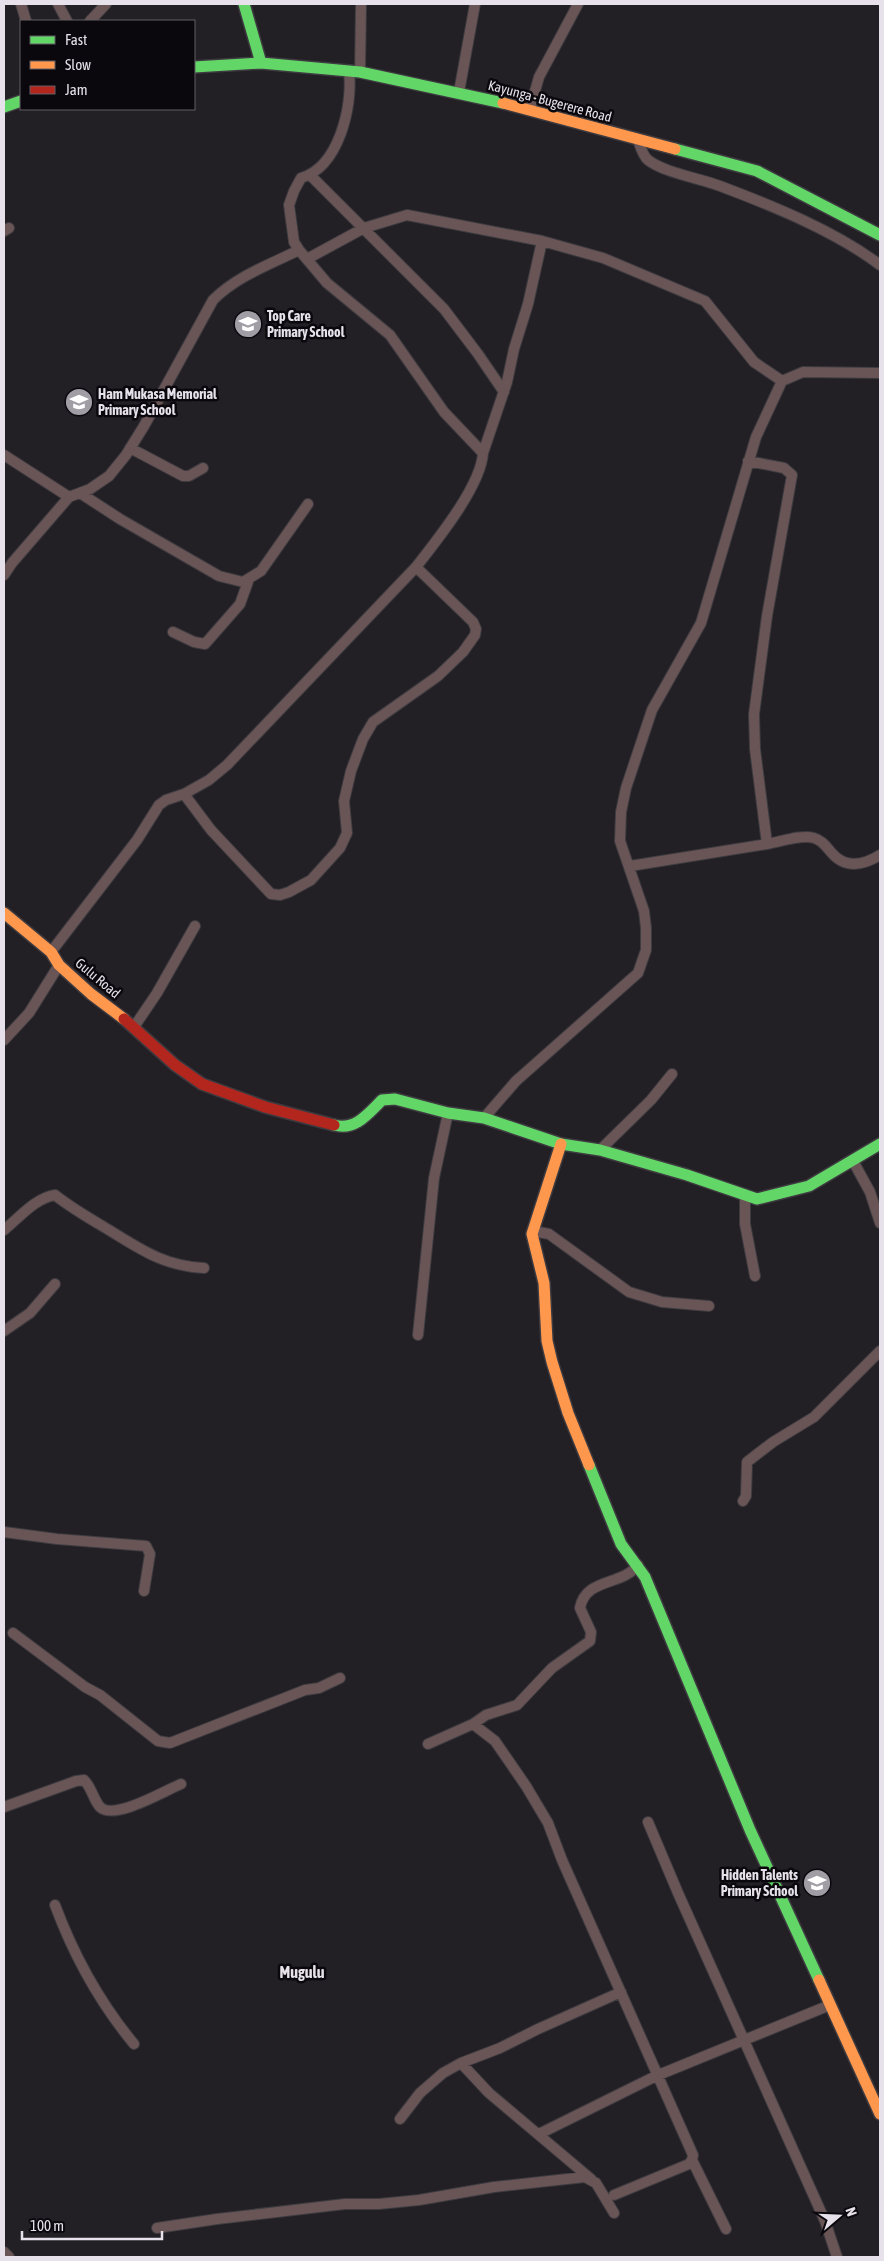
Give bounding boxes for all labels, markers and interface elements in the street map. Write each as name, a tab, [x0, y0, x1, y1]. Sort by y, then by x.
legend	[20, 20, 195, 110]
text: Fast	[65, 31, 87, 48]
text: Slow	[65, 56, 91, 73]
street label: Kayunga - Bugerere Road	[487, 77, 613, 125]
text: Jam	[65, 81, 88, 98]
place label: Top Care Primary School	[267, 308, 345, 340]
school or university icon: Top Care Primary School	[233, 309, 263, 339]
place label: Ham Mukasa Memorial Primary School	[98, 386, 217, 418]
school or university icon: Ham Mukasa Memorial Primary School	[64, 387, 94, 417]
street label: Gulu Road	[72, 955, 124, 1001]
place label: Hidden Talents Primary School	[721, 1867, 798, 1899]
school or university icon: Hidden Talents Primary School	[802, 1868, 832, 1898]
district label: Mugulu	[279, 1963, 325, 1981]
north arrow	[814, 2191, 864, 2241]
text: N	[842, 2205, 860, 2218]
scale bar	[22, 2208, 162, 2240]
text: 100 m	[30, 2217, 64, 2234]

